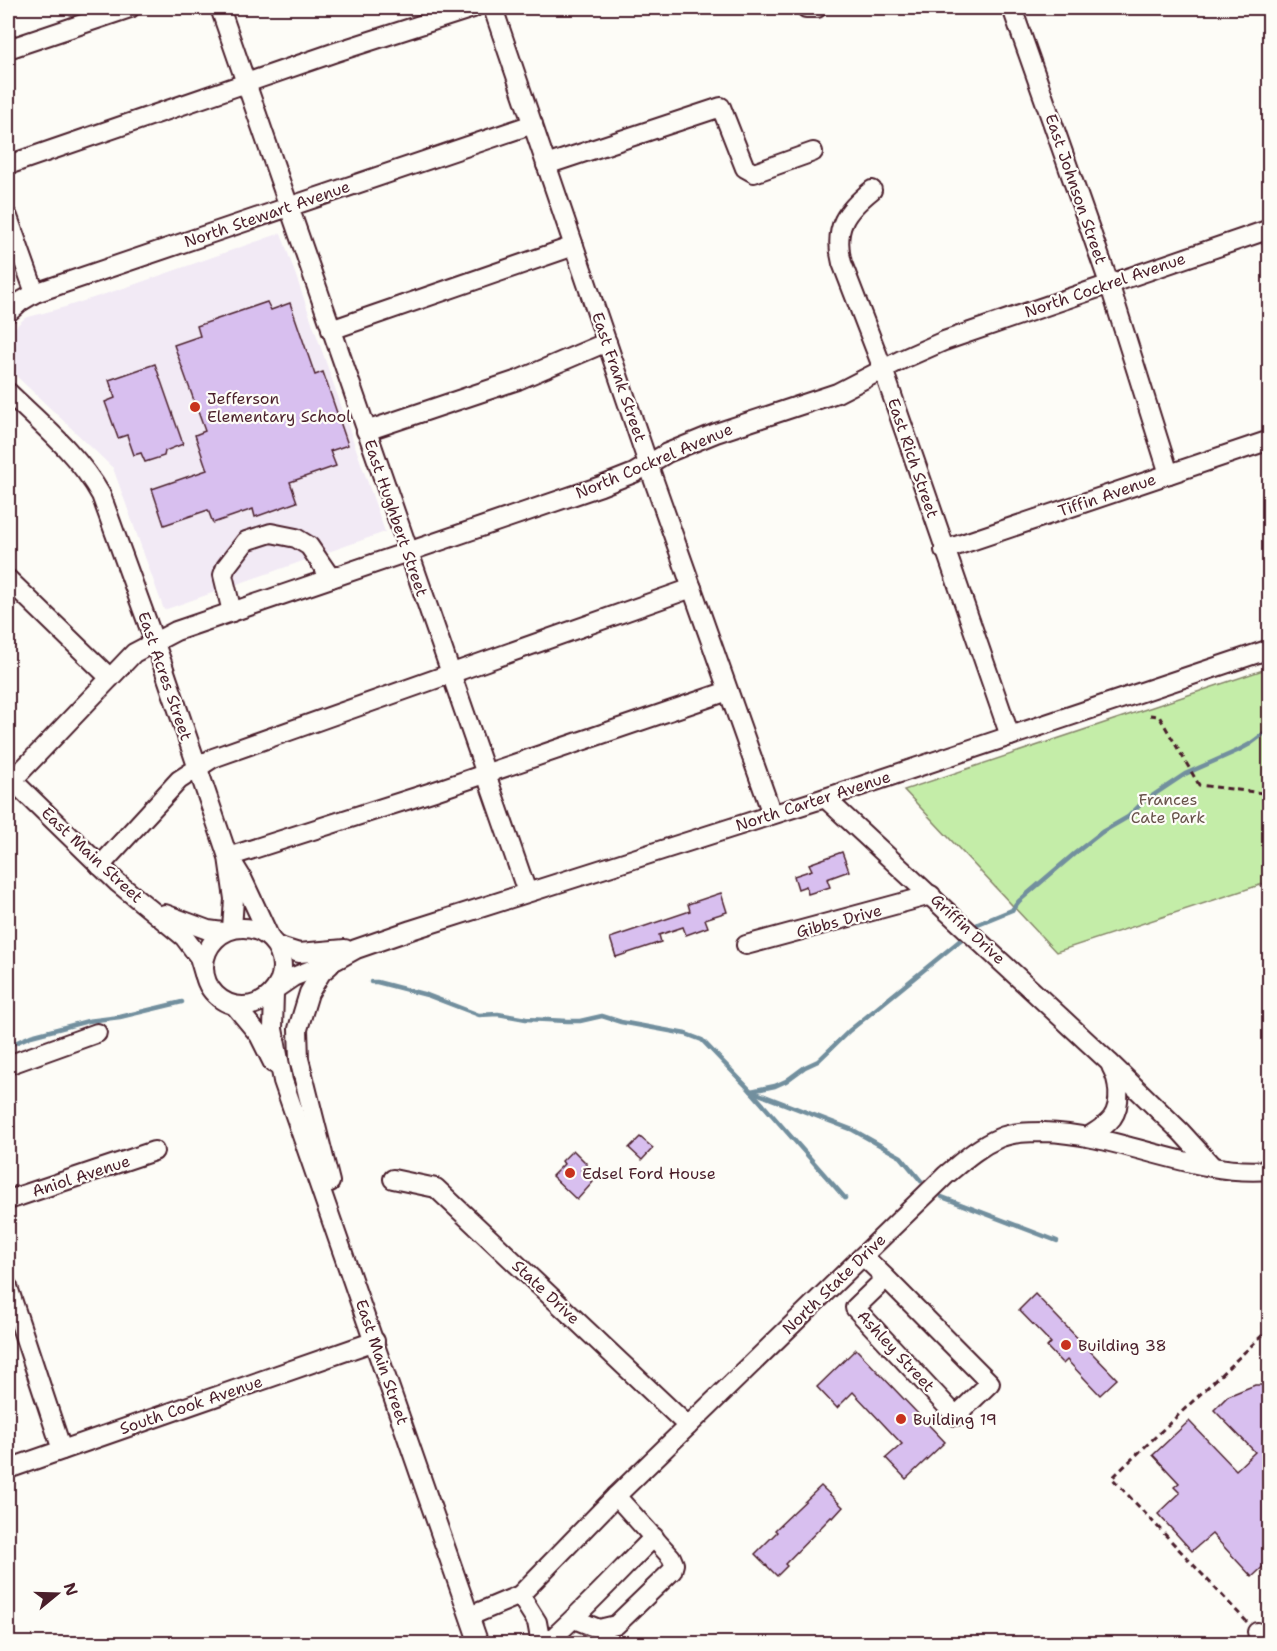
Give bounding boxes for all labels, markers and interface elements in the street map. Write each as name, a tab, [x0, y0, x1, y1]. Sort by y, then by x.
street label: East Johnson Street	[1040, 111, 1112, 267]
street label: North Stewart Avenue	[181, 176, 353, 252]
street label: North Cockrel Avenue	[1022, 248, 1188, 322]
street label: East Frank Street	[587, 309, 651, 445]
place label: Jefferson Elementary School	[207, 388, 351, 427]
street label: East Rich Street	[883, 395, 943, 521]
marker: Jefferson Elementary School	[188, 400, 202, 414]
street label: North Cockrel Avenue	[572, 418, 736, 504]
street label: East Hughbert Street	[359, 437, 433, 599]
street label: Tiffin Avenue	[1055, 468, 1159, 522]
street label: East Acres Street	[133, 609, 197, 743]
street label: North Carter Avenue	[733, 766, 893, 836]
park label: Frances Cate Park	[1131, 789, 1205, 828]
street label: East Main Street	[37, 802, 147, 908]
street label: Griffin Drive	[926, 889, 1010, 969]
street label: Gibbs Drive	[794, 900, 884, 942]
street label: Aniol Avenue	[29, 1150, 133, 1202]
place label: Edsel Ford House	[582, 1163, 716, 1184]
marker: Edsel Ford House	[563, 1166, 577, 1180]
street label: North State Drive	[778, 1229, 890, 1339]
street label: State Drive	[508, 1255, 584, 1329]
street label: East Main Street	[351, 1296, 413, 1428]
street label: Ashley Street	[853, 1306, 939, 1396]
place label: Building 38	[1078, 1335, 1167, 1356]
marker: Building 38	[1059, 1338, 1073, 1352]
street label: South Cook Avenue	[117, 1371, 265, 1439]
place label: Building 19	[913, 1409, 997, 1430]
marker: Building 19	[894, 1412, 908, 1426]
north arrow	[27, 1564, 87, 1624]
text: N	[59, 1580, 83, 1599]

